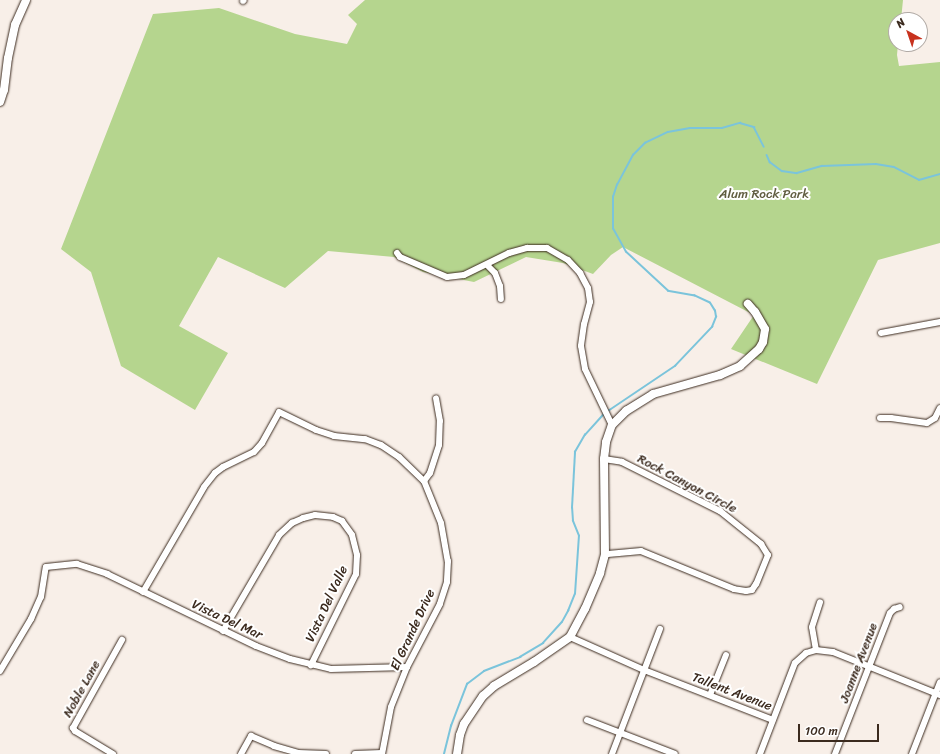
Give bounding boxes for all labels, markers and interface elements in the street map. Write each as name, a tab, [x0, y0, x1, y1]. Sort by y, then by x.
north arrow	[888, 12, 928, 52]
text: N	[892, 13, 910, 33]
park label: Alum Rock Park	[719, 186, 809, 202]
street label: Rock Canyon Circle	[635, 451, 739, 517]
street label: Vista Del Valle	[303, 564, 351, 644]
street label: El Grande Drive	[387, 587, 439, 673]
street label: Vista Del Mar	[189, 597, 265, 643]
street label: Joanne Avenue	[837, 621, 881, 705]
street label: Noble Lane	[60, 658, 104, 720]
street label: Tallent Avenue	[690, 670, 774, 714]
scale bar	[800, 716, 881, 742]
text: 100 m	[805, 720, 838, 742]

